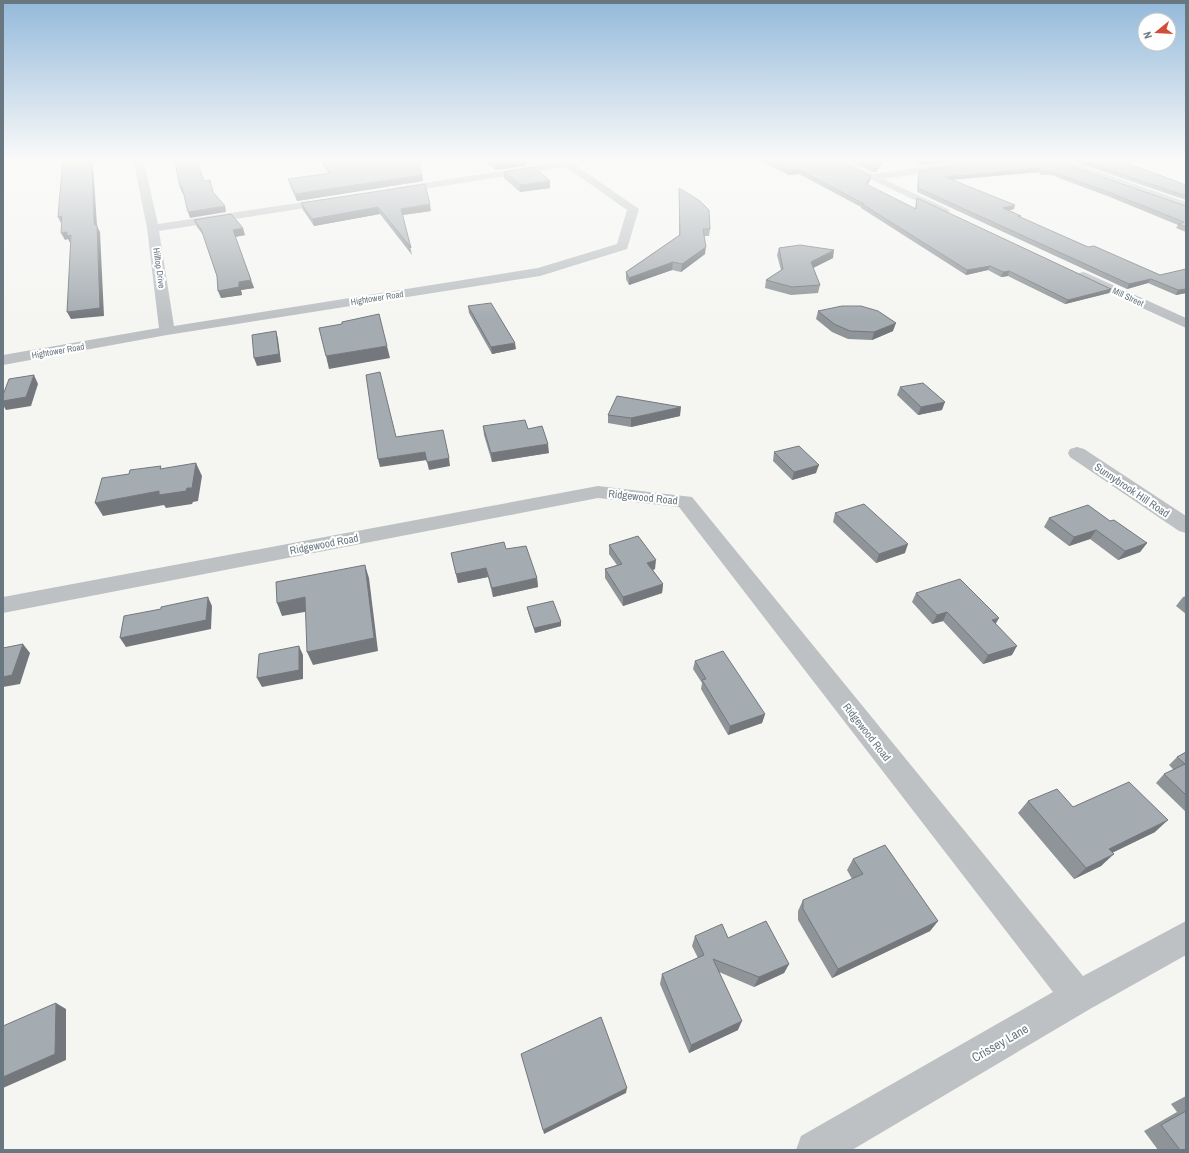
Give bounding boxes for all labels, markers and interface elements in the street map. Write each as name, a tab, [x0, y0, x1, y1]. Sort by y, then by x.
north arrow	[1137, 12, 1177, 52]
text: N	[1140, 30, 1155, 40]
street label: Hilltop Drive	[150, 247, 168, 289]
street label: Mill Street	[1110, 285, 1146, 309]
street label: Hightower Road	[350, 288, 404, 308]
street label: Hightower Road	[31, 340, 85, 362]
street label: Sunnybrook Hill Road	[1092, 460, 1172, 520]
street label: Ridgewood Road	[608, 486, 678, 508]
street label: Ridgewood Road	[288, 530, 360, 558]
street label: Ridgewood Road	[840, 700, 894, 764]
street label: Crissey Lane	[969, 1020, 1032, 1066]

